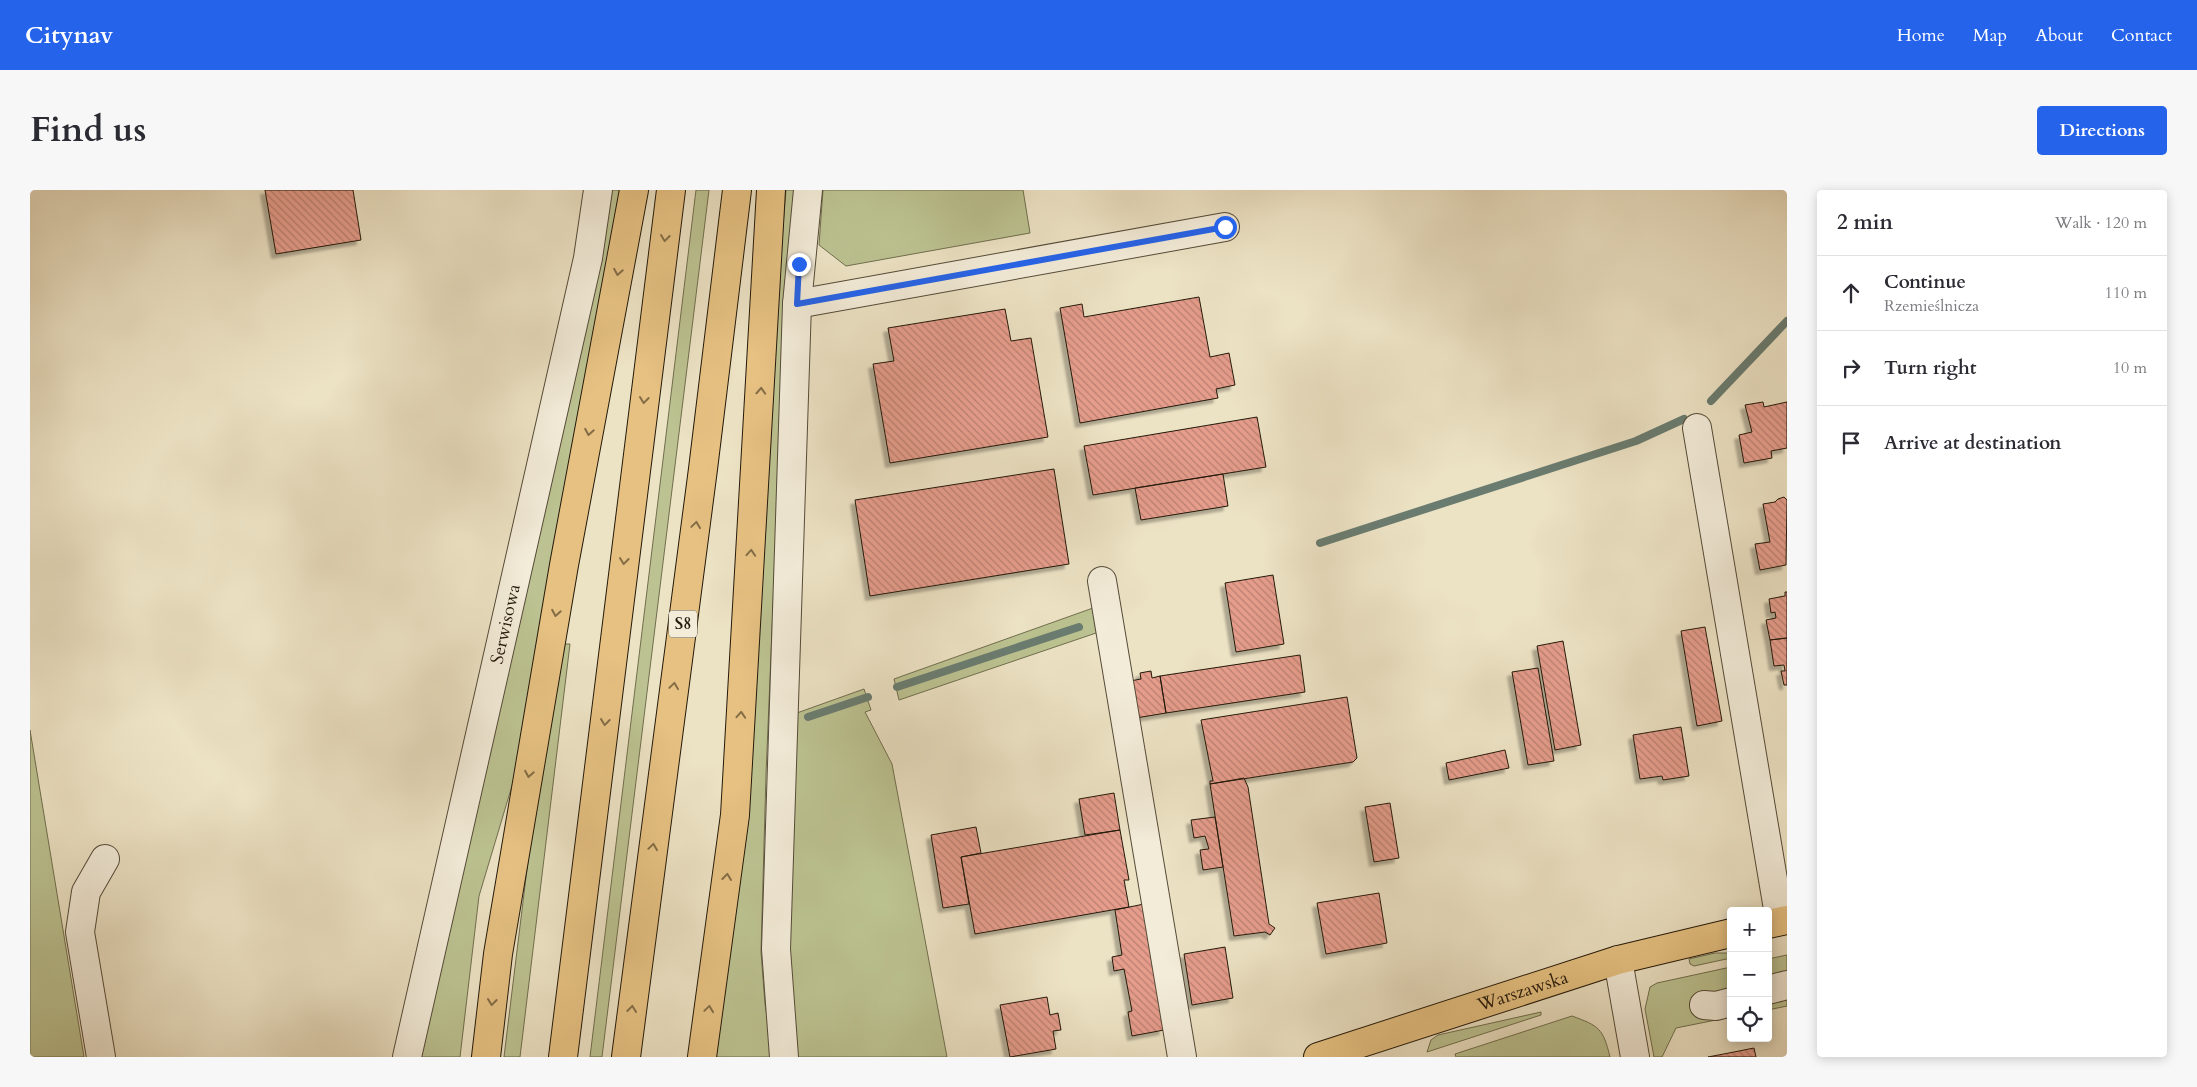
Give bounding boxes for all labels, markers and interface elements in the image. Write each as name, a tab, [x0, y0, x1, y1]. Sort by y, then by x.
text: Citynav	[25, 19, 113, 52]
text: Home	[1897, 23, 1945, 48]
text: Map	[1973, 23, 2007, 48]
text: About	[2035, 23, 2083, 48]
text: Contact	[2111, 23, 2172, 48]
text: Find us	[30, 106, 146, 154]
button: Directions	[2037, 106, 2167, 155]
text: 2 min	[1837, 208, 1893, 237]
text: Walk · 120 m	[2055, 212, 2147, 234]
route start	[1214, 216, 1237, 239]
one-way arrow	[660, 235, 671, 243]
route end	[788, 253, 811, 276]
one-way arrow	[614, 268, 624, 277]
text: Continue	[1884, 269, 1966, 295]
icon: ahead	[1837, 279, 1865, 307]
text: 110 m	[2105, 282, 2147, 304]
text: Rzemieślnicza	[1884, 295, 1979, 317]
icon: right	[1837, 354, 1865, 382]
text: Turn right	[1884, 355, 1976, 381]
text: 10 m	[2113, 357, 2147, 379]
one-way arrow	[755, 387, 766, 395]
one-way arrow	[639, 396, 650, 404]
one-way arrow	[584, 428, 594, 437]
icon: arrive	[1837, 429, 1865, 457]
text: Arrive at destination	[1884, 430, 2061, 456]
one-way arrow	[690, 521, 701, 529]
one-way arrow	[746, 549, 757, 557]
one-way arrow	[619, 557, 630, 565]
street label: Serwisowa	[484, 581, 526, 666]
one-way arrow	[551, 610, 562, 618]
road number: S8	[669, 610, 697, 638]
one-way arrow	[668, 682, 679, 690]
one-way arrow	[735, 711, 746, 719]
one-way arrow	[600, 718, 611, 726]
one-way arrow	[524, 769, 534, 778]
one-way arrow	[647, 843, 658, 851]
one-way arrow	[721, 873, 732, 881]
map controls	[1727, 907, 1772, 1042]
button: +	[1727, 907, 1772, 952]
button: −	[1727, 952, 1772, 997]
street label: Warszawska	[1473, 964, 1571, 1018]
button: locate	[1727, 997, 1772, 1042]
one-way arrow	[487, 999, 498, 1007]
one-way arrow	[627, 1004, 637, 1013]
one-way arrow	[703, 1004, 714, 1012]

